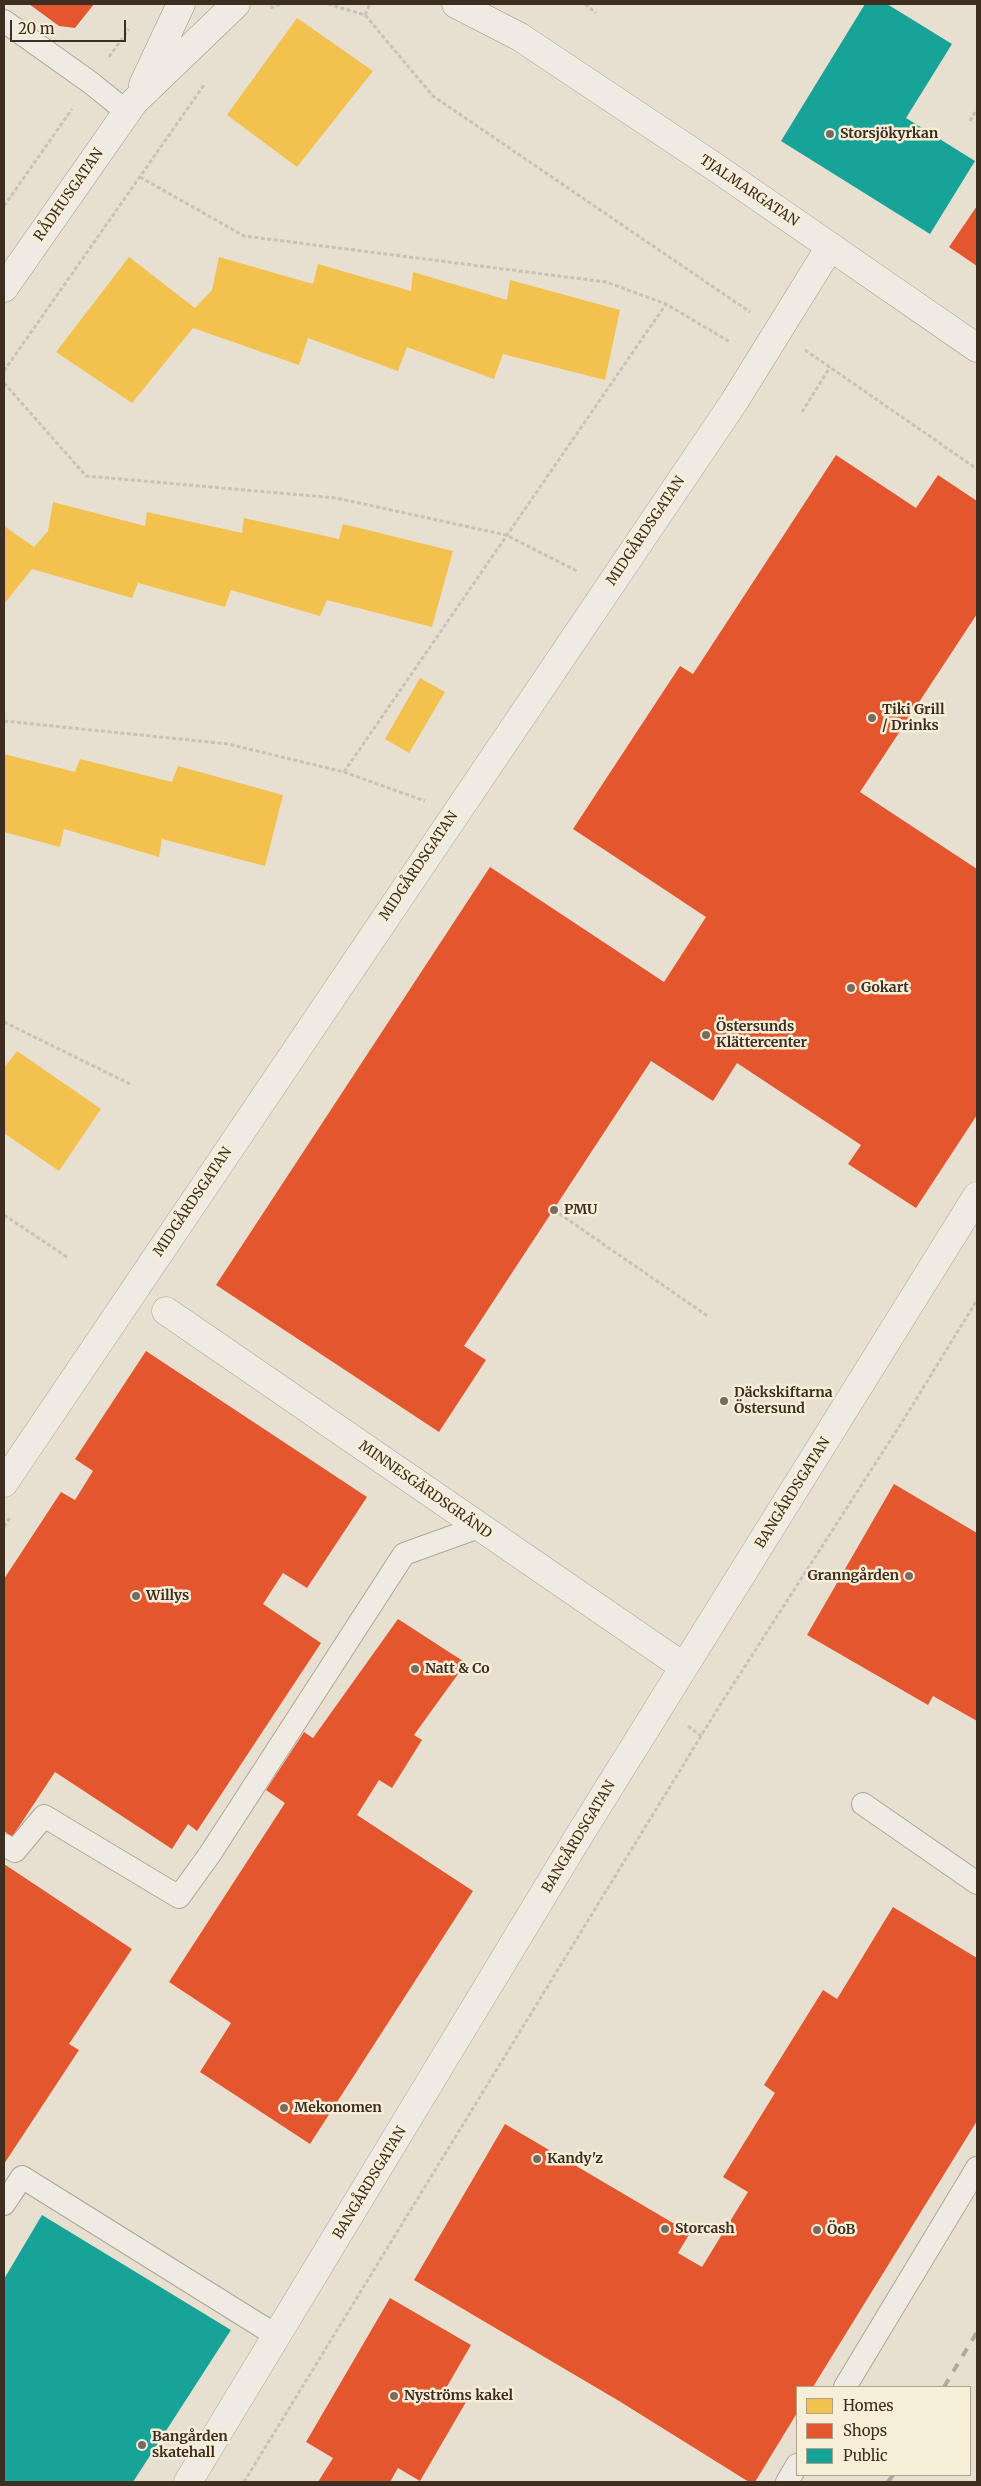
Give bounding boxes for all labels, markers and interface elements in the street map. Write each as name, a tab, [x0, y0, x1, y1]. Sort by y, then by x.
scale bar	[12, 10, 129, 42]
text: 20 m	[18, 19, 55, 38]
place label: Storsjökyrkan	[840, 126, 938, 142]
marker: Storsjökyrkan	[824, 128, 836, 140]
street label: RÅDHUSGATAN	[31, 146, 107, 244]
street label: TJALMARGATAN	[696, 152, 802, 230]
street label: MIDGÅRDSGATAN	[603, 473, 689, 589]
place label: Tiki Grill / Drinks	[882, 702, 944, 734]
marker: Tiki Grill / Drinks	[866, 712, 878, 724]
street label: MIDGÅRDSGATAN	[376, 808, 462, 924]
place label: Gokart	[861, 980, 909, 996]
marker: Gokart	[845, 982, 857, 994]
place label: Östersunds Klättercenter	[716, 1019, 807, 1052]
marker: Östersunds Klättercenter	[700, 1029, 712, 1041]
street label: MIDGÅRDSGATAN	[150, 1144, 236, 1260]
place label: PMU	[564, 1202, 597, 1218]
marker: PMU	[548, 1204, 560, 1216]
place label: Däckskiftarna Östersund	[734, 1385, 833, 1418]
marker: Däckskiftarna Östersund	[718, 1395, 730, 1407]
street label: BANGÅRDSGATAN	[752, 1434, 834, 1552]
street label: MINNESGÄRDSGRÄND	[355, 1438, 495, 1542]
place label: Granngården	[808, 1568, 899, 1584]
marker: Granngården	[903, 1570, 915, 1582]
place label: Willys	[146, 1588, 189, 1604]
marker: Willys	[130, 1590, 142, 1602]
place label: Natt & Co	[425, 1661, 490, 1677]
marker: Natt & Co	[409, 1663, 421, 1675]
street label: BANGÅRDSGATAN	[539, 1778, 619, 1896]
place label: Mekonomen	[294, 2100, 382, 2116]
marker: Mekonomen	[278, 2102, 290, 2114]
street label: BANGÅRDSGATAN	[330, 2124, 410, 2242]
place label: Kandy'z	[547, 2151, 603, 2167]
marker: Kandy'z	[531, 2153, 543, 2165]
place label: Storcash	[675, 2221, 735, 2237]
place label: ÖoB	[827, 2222, 855, 2238]
marker: Storcash	[659, 2223, 671, 2235]
marker: ÖoB	[811, 2224, 823, 2236]
legend	[796, 2386, 971, 2476]
place label: Nyströms kakel	[404, 2388, 513, 2404]
marker: Nyströms kakel	[388, 2390, 400, 2402]
text: Homes	[843, 2396, 894, 2415]
text: Shops	[843, 2421, 887, 2440]
place label: Bangården skatehall	[152, 2429, 228, 2462]
marker: Bangården skatehall	[136, 2439, 148, 2451]
text: Public	[843, 2446, 888, 2465]

